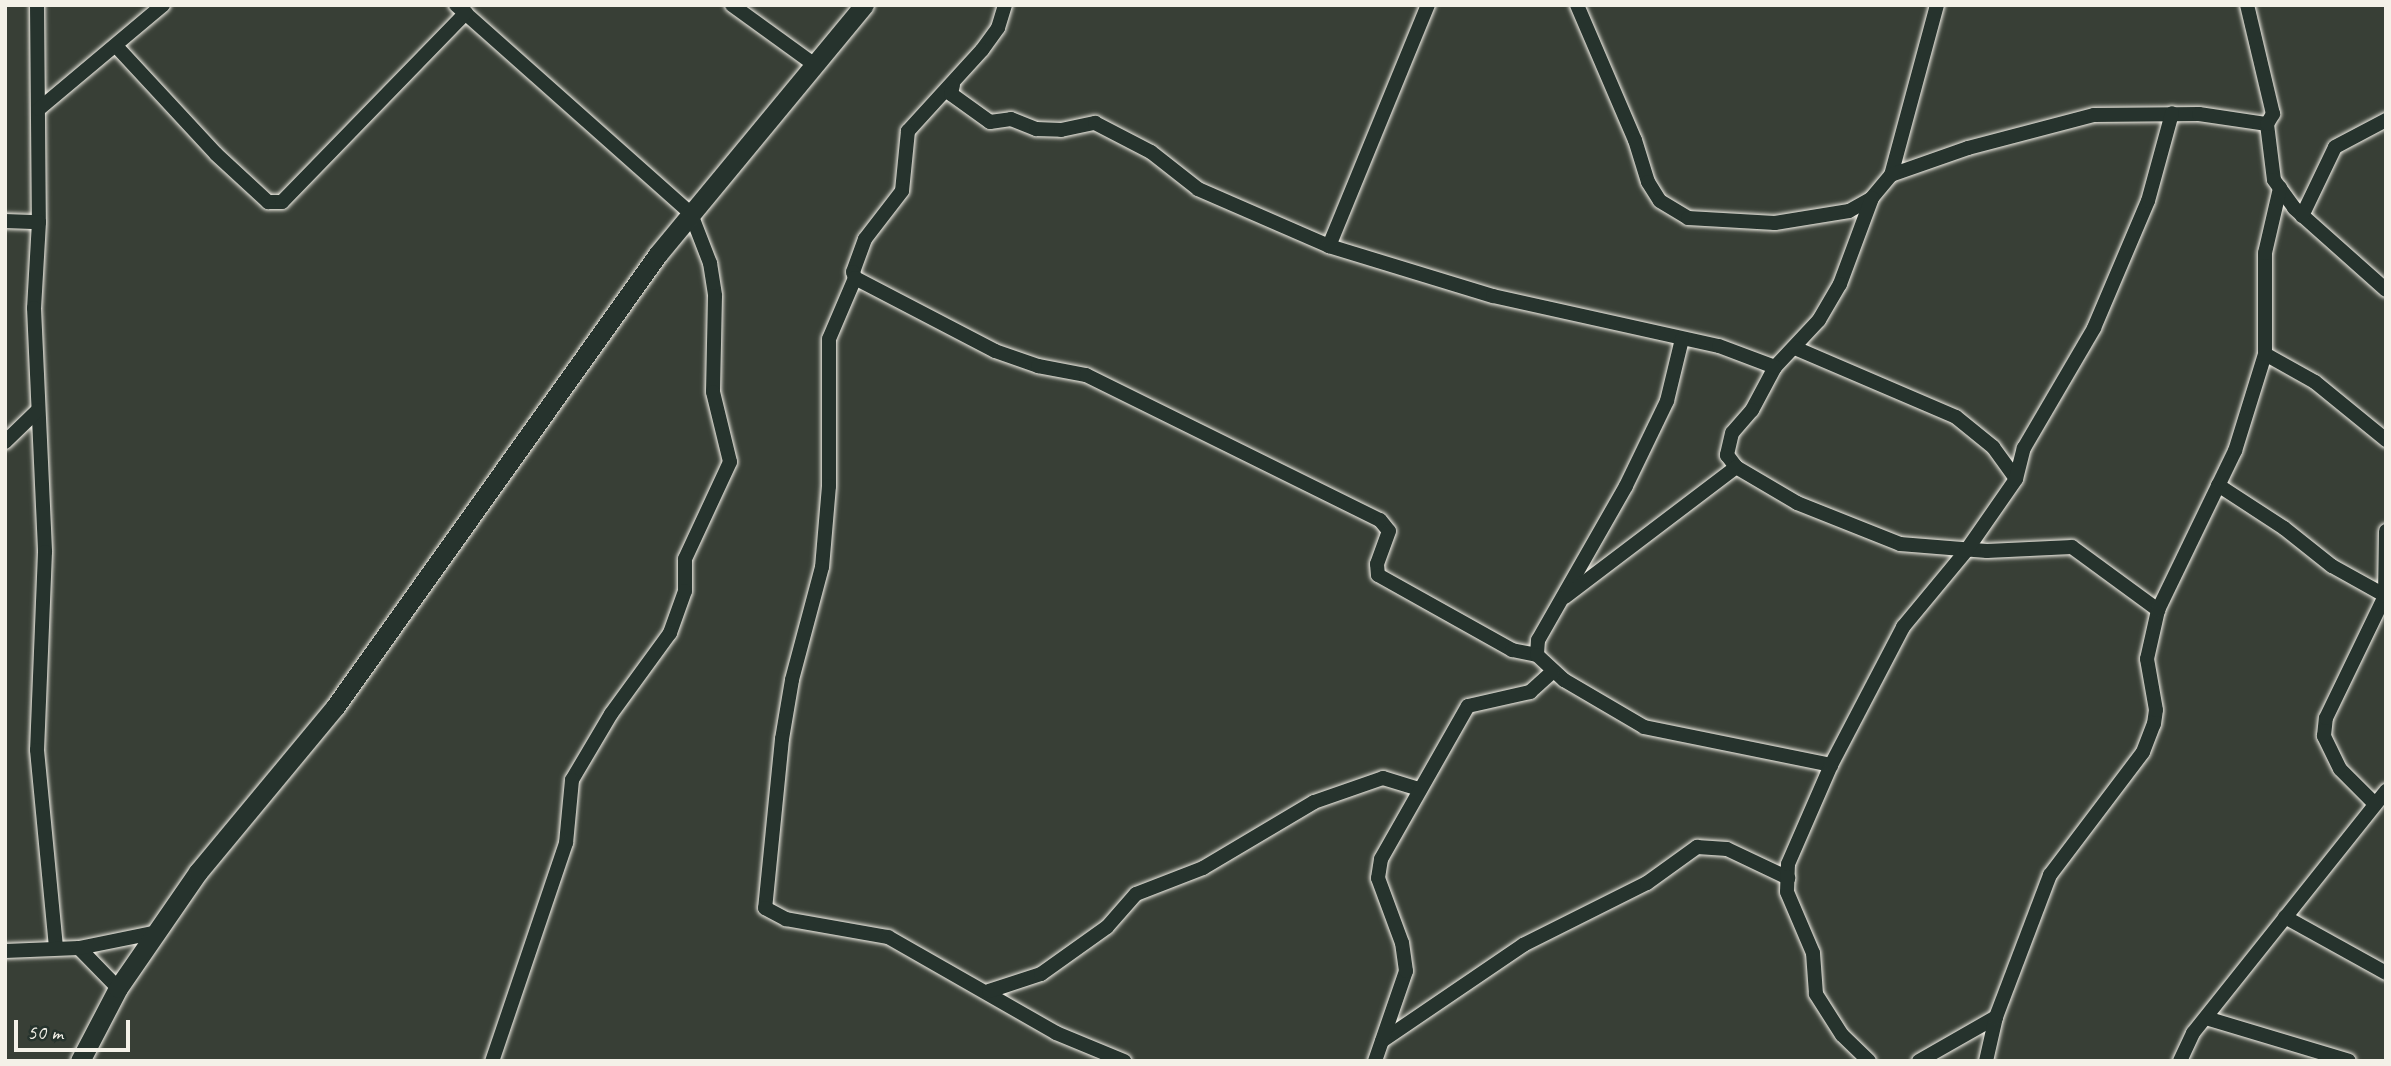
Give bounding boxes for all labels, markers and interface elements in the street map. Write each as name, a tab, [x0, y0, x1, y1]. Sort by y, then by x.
scale bar	[18, 1006, 133, 1050]
text: 50 m	[27, 1019, 63, 1045]

